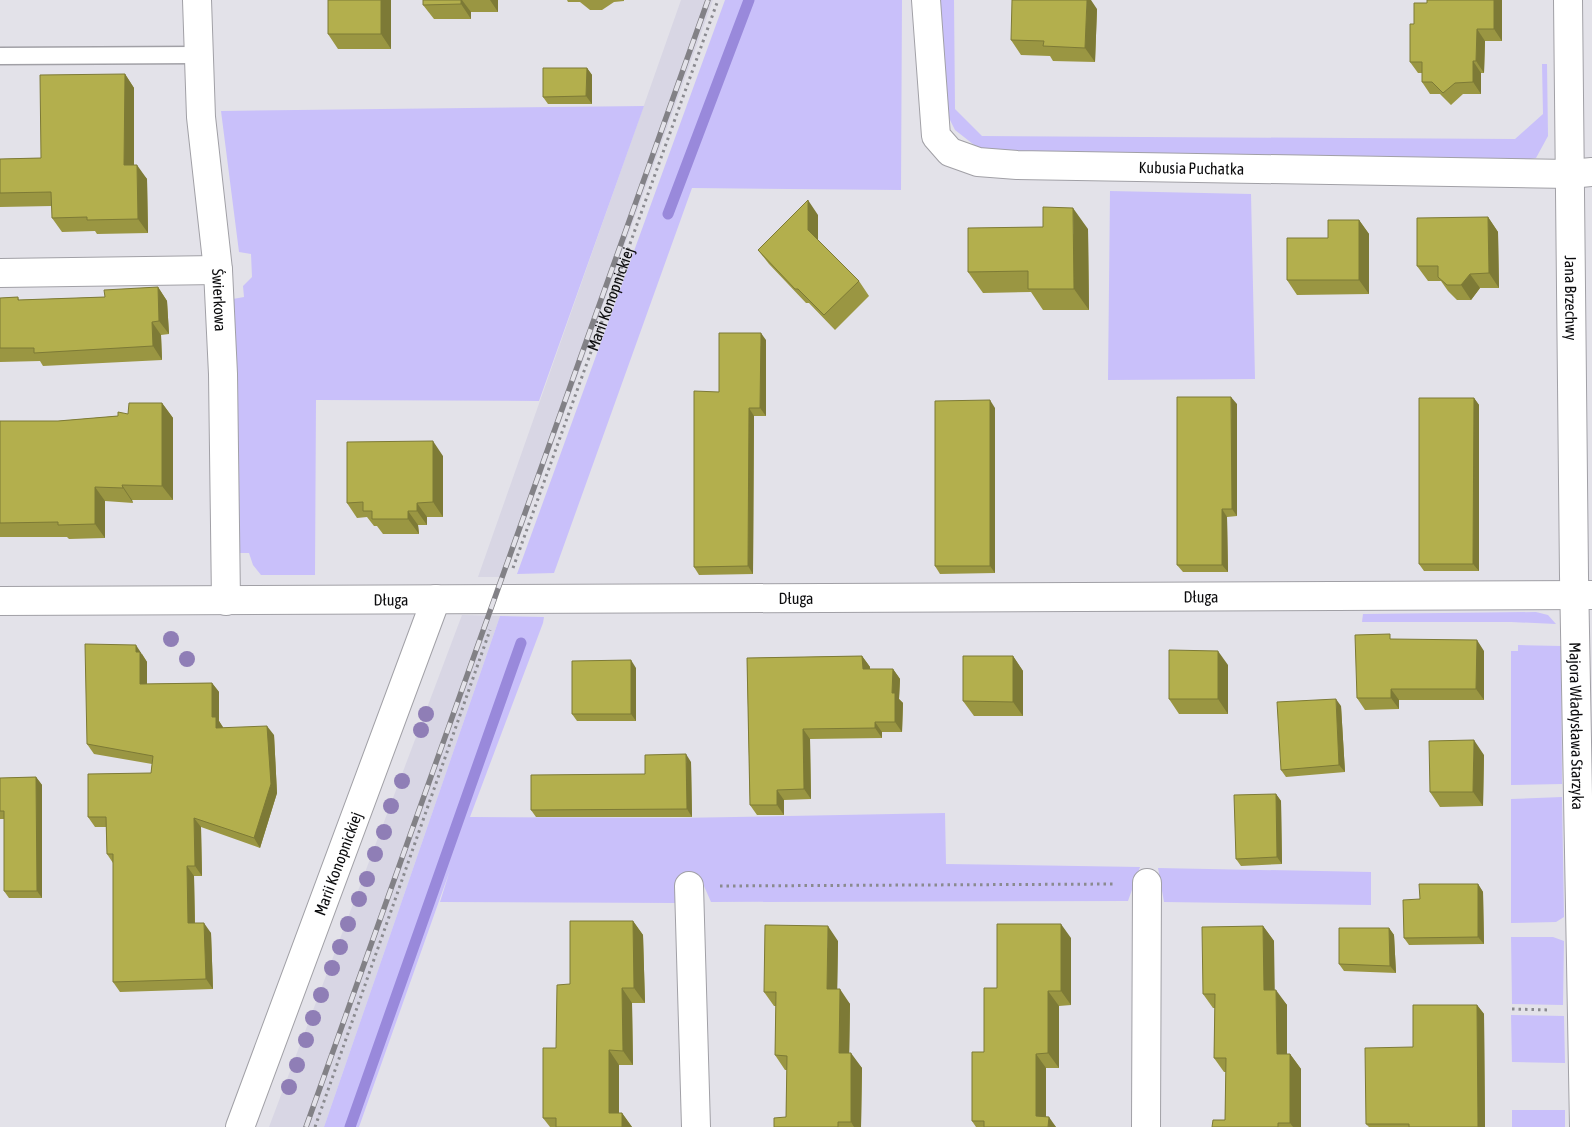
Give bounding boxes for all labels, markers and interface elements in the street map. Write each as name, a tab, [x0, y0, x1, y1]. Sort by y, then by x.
street label: Kubusia Puchatka	[1139, 158, 1244, 178]
street label: Marii Konopnickiej	[583, 245, 638, 353]
street label: Jana Brzechwy	[1561, 255, 1581, 341]
street label: Świerkowa	[209, 268, 230, 332]
street label: Długa	[1183, 587, 1219, 606]
street label: Długa	[778, 589, 814, 608]
street label: Długa	[373, 590, 409, 610]
street label: Majora Władysława Starzyka	[1566, 642, 1587, 810]
street label: Marii Konopnickiej	[310, 809, 366, 918]

